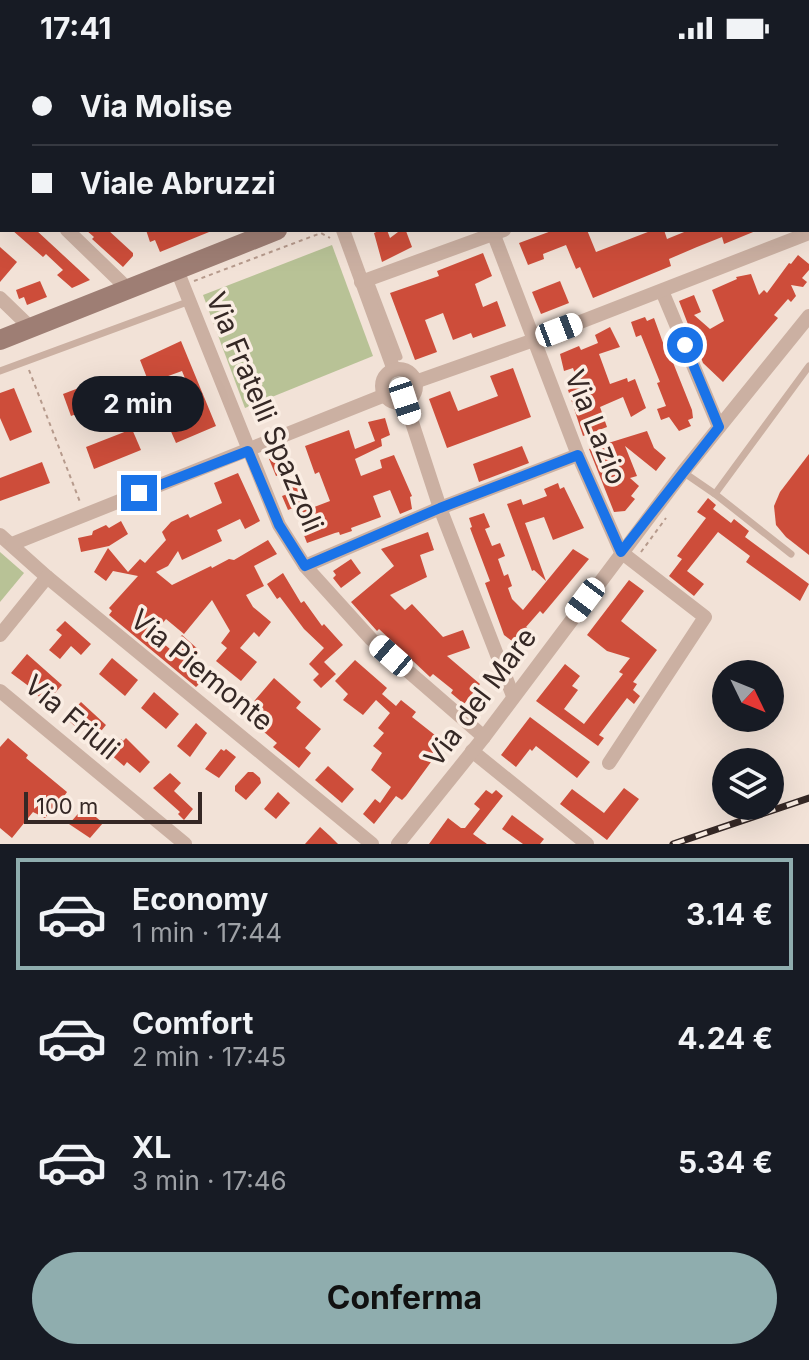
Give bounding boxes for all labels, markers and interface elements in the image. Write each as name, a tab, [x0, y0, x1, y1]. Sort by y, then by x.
text: 17:41	[40, 10, 111, 46]
text: Via Molise	[80, 88, 232, 124]
text: Viale Abruzzi	[80, 165, 276, 201]
street label: Via Fratelli Spazzoli	[199, 287, 331, 537]
car	[532, 310, 586, 350]
route start	[667, 327, 703, 363]
street label: Via Lazio	[558, 365, 634, 489]
car	[386, 374, 424, 428]
callout: 2 min	[73, 377, 205, 433]
text: 2 min	[103, 388, 173, 419]
route end	[121, 475, 157, 511]
car	[561, 574, 609, 626]
street label: Via Piemonte	[124, 602, 280, 738]
street label: Via del Mare	[417, 621, 543, 773]
car	[365, 631, 417, 681]
north arrow	[712, 660, 784, 732]
map controls	[712, 660, 784, 820]
street label: Via Friuli	[18, 668, 126, 766]
button: layers	[712, 748, 784, 820]
scale bar	[24, 788, 202, 824]
text: 100 m	[36, 793, 98, 819]
icon: car	[36, 878, 108, 950]
text: Economy	[132, 881, 268, 917]
text: 3.14 €	[686, 896, 773, 932]
text: 1 min · 17:44	[132, 917, 282, 948]
icon: car	[36, 1002, 108, 1074]
text: Comfort	[132, 1005, 253, 1041]
text: 4.24 €	[677, 1020, 773, 1056]
text: 2 min · 17:45	[132, 1041, 286, 1072]
icon: car	[36, 1126, 108, 1198]
text: XL	[132, 1129, 171, 1165]
text: 5.34 €	[678, 1144, 773, 1180]
text: 3 min · 17:46	[132, 1165, 287, 1196]
button: Conferma	[32, 1252, 777, 1344]

